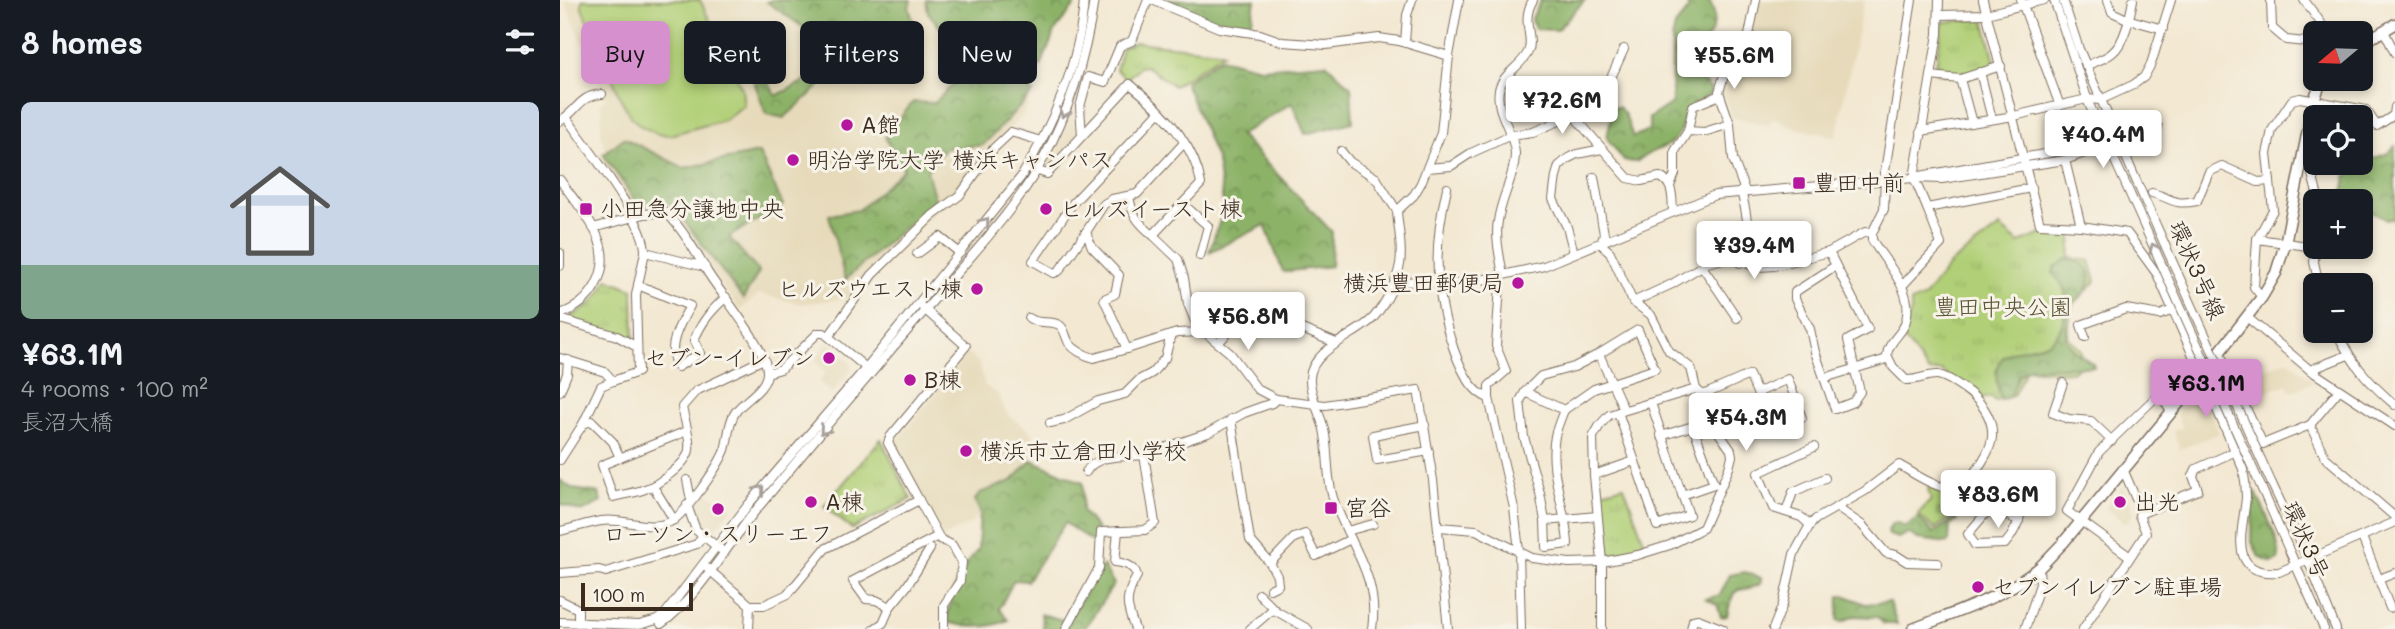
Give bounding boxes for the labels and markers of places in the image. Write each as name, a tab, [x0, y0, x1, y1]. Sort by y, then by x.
pin: ¥55.6M	[1677, 32, 1791, 91]
pin: ¥72.6M	[1505, 76, 1619, 136]
place label: A館	[861, 109, 900, 139]
pin: ¥40.4M	[2046, 110, 2160, 170]
marker: A館	[839, 117, 855, 133]
place label: 明治学院大学 横浜キャンパス	[807, 144, 1112, 174]
marker: 明治学院大学 横浜キャンパス	[785, 152, 801, 168]
place label: 豊田中前	[1813, 167, 1905, 197]
marker: 豊田中前	[1791, 175, 1807, 191]
place label: 小田急分譲地中央	[600, 193, 784, 223]
place label: ヒルズイースト棟	[1060, 193, 1242, 223]
marker: 小田急分譲地中央	[578, 201, 594, 217]
marker: ヒルズイースト棟	[1038, 201, 1054, 217]
pin: ¥39.4M	[1697, 222, 1811, 281]
place label: 横浜豊田郵便局	[1343, 267, 1504, 297]
place label: ヒルズウエスト棟	[778, 273, 963, 303]
marker: 横浜豊田郵便局	[1510, 275, 1526, 291]
marker: ヒルズウエスト棟	[969, 281, 985, 297]
pin: ¥56.8M	[1191, 292, 1305, 352]
place label: セブン-イレブン	[644, 342, 815, 372]
marker: セブン-イレブン	[821, 350, 837, 366]
pin: ¥63.1M	[2149, 360, 2263, 419]
place label: B棟	[924, 364, 961, 394]
marker: B棟	[902, 372, 918, 388]
pin: ¥54.3M	[1689, 393, 1803, 453]
place label: 横浜市立倉田小学校	[980, 435, 1187, 465]
marker: 横浜市立倉田小学校	[958, 443, 974, 459]
pin: ¥83.6M	[1941, 470, 2055, 530]
place label: A棟	[825, 486, 864, 516]
place label: 出光	[2134, 486, 2180, 516]
place label: 宮谷	[1345, 492, 1391, 522]
marker: A棟	[803, 494, 819, 510]
marker: 出光	[2112, 494, 2128, 510]
marker: 宮谷	[1323, 500, 1339, 516]
marker: ローソン・スリーエフ	[710, 501, 726, 517]
place label: ローソン・スリーエフ	[603, 518, 833, 548]
place label: セブンイレブン駐車場	[1992, 571, 2222, 601]
marker: セブンイレブン駐車場	[1970, 579, 1986, 595]

